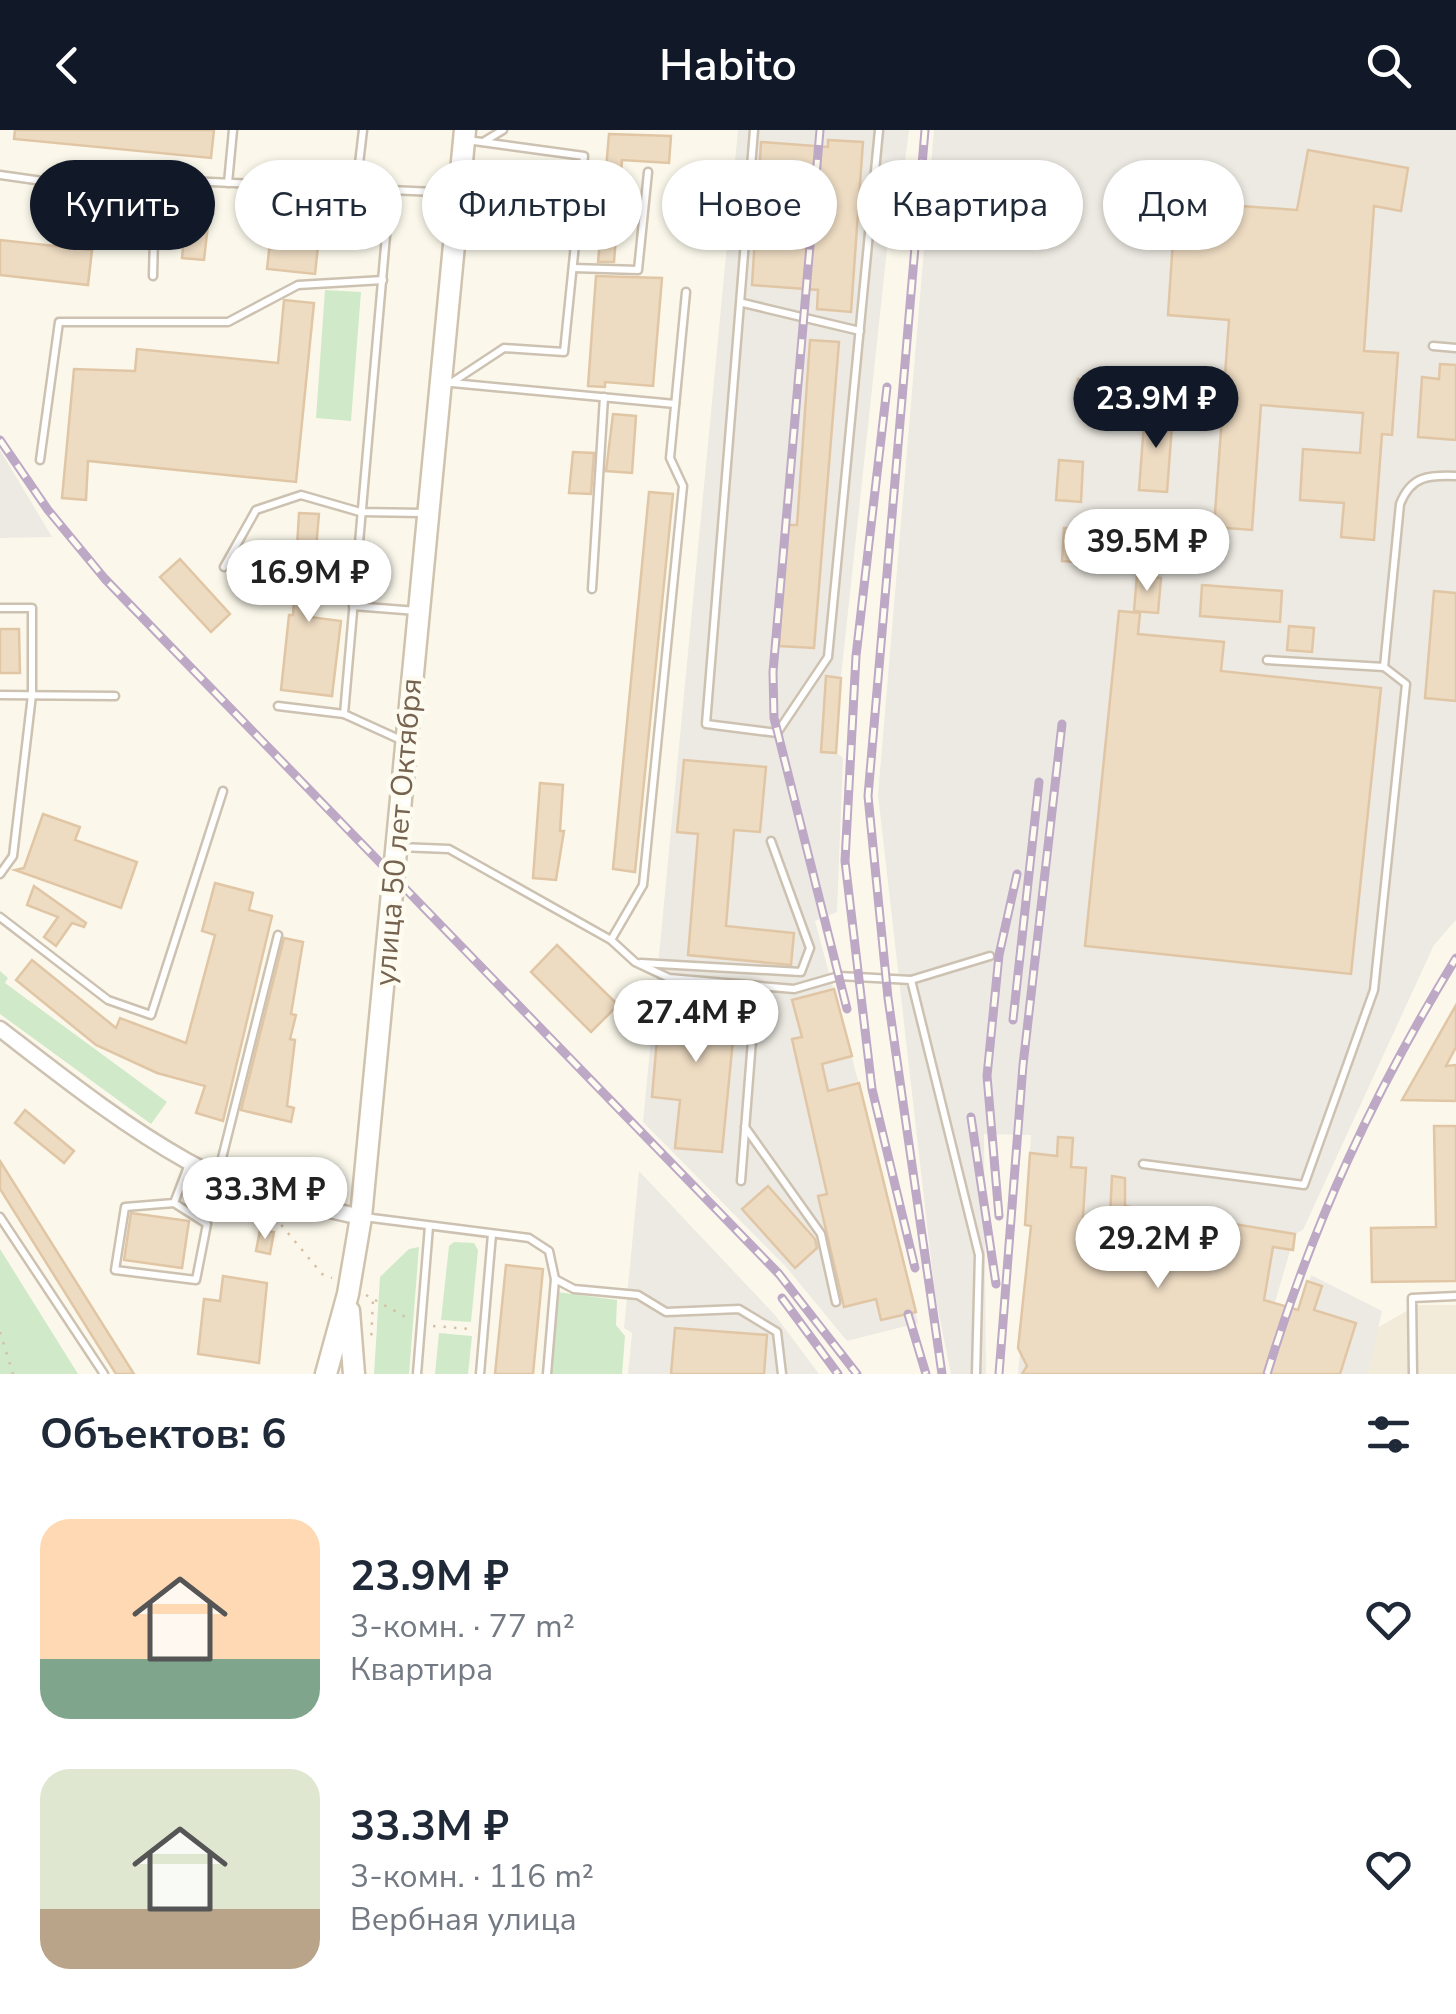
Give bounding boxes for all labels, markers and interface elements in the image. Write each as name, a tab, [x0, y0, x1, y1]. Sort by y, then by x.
text: Habito	[659, 35, 797, 96]
icon: back	[40, 38, 95, 93]
icon: search	[1361, 38, 1416, 93]
chip: Купить	[30, 160, 215, 250]
chip: Снять	[235, 160, 402, 250]
chip: Фильтры	[422, 160, 642, 250]
chip: Новое	[662, 160, 837, 250]
chip: Квартира	[857, 160, 1083, 250]
chip: Дом	[1103, 160, 1244, 250]
pin: 23.9M ₽	[1064, 366, 1248, 451]
text: 23.9M ₽	[1095, 377, 1217, 420]
pin: 39.5M ₽	[1055, 509, 1239, 594]
text: 39.5M ₽	[1086, 520, 1208, 563]
pin: 16.9M ₽	[217, 540, 401, 625]
text: 16.9M ₽	[248, 551, 370, 594]
street label: улица 50 лет Октября	[365, 676, 432, 988]
pin: 27.4M ₽	[604, 980, 788, 1065]
text: 27.4M ₽	[635, 991, 757, 1034]
pin: 33.3M ₽	[173, 1157, 357, 1242]
text: 33.3M ₽	[204, 1168, 326, 1211]
pin: 29.2M ₽	[1066, 1206, 1250, 1291]
text: 29.2M ₽	[1097, 1217, 1219, 1260]
text: Объектов: 6	[40, 1406, 286, 1463]
icon: filters	[1361, 1407, 1416, 1462]
text: 23.9M ₽	[350, 1548, 509, 1605]
icon: home	[120, 1559, 240, 1679]
icon: heart	[1361, 1592, 1416, 1647]
text: 3-комн. · 77 m²	[350, 1605, 575, 1648]
text: Квартира	[350, 1648, 493, 1691]
text: 33.3M ₽	[350, 1798, 509, 1855]
icon: home	[120, 1809, 240, 1929]
icon: heart	[1361, 1842, 1416, 1897]
text: 3-комн. · 116 m²	[350, 1855, 594, 1898]
text: Вербная улица	[350, 1898, 577, 1941]

